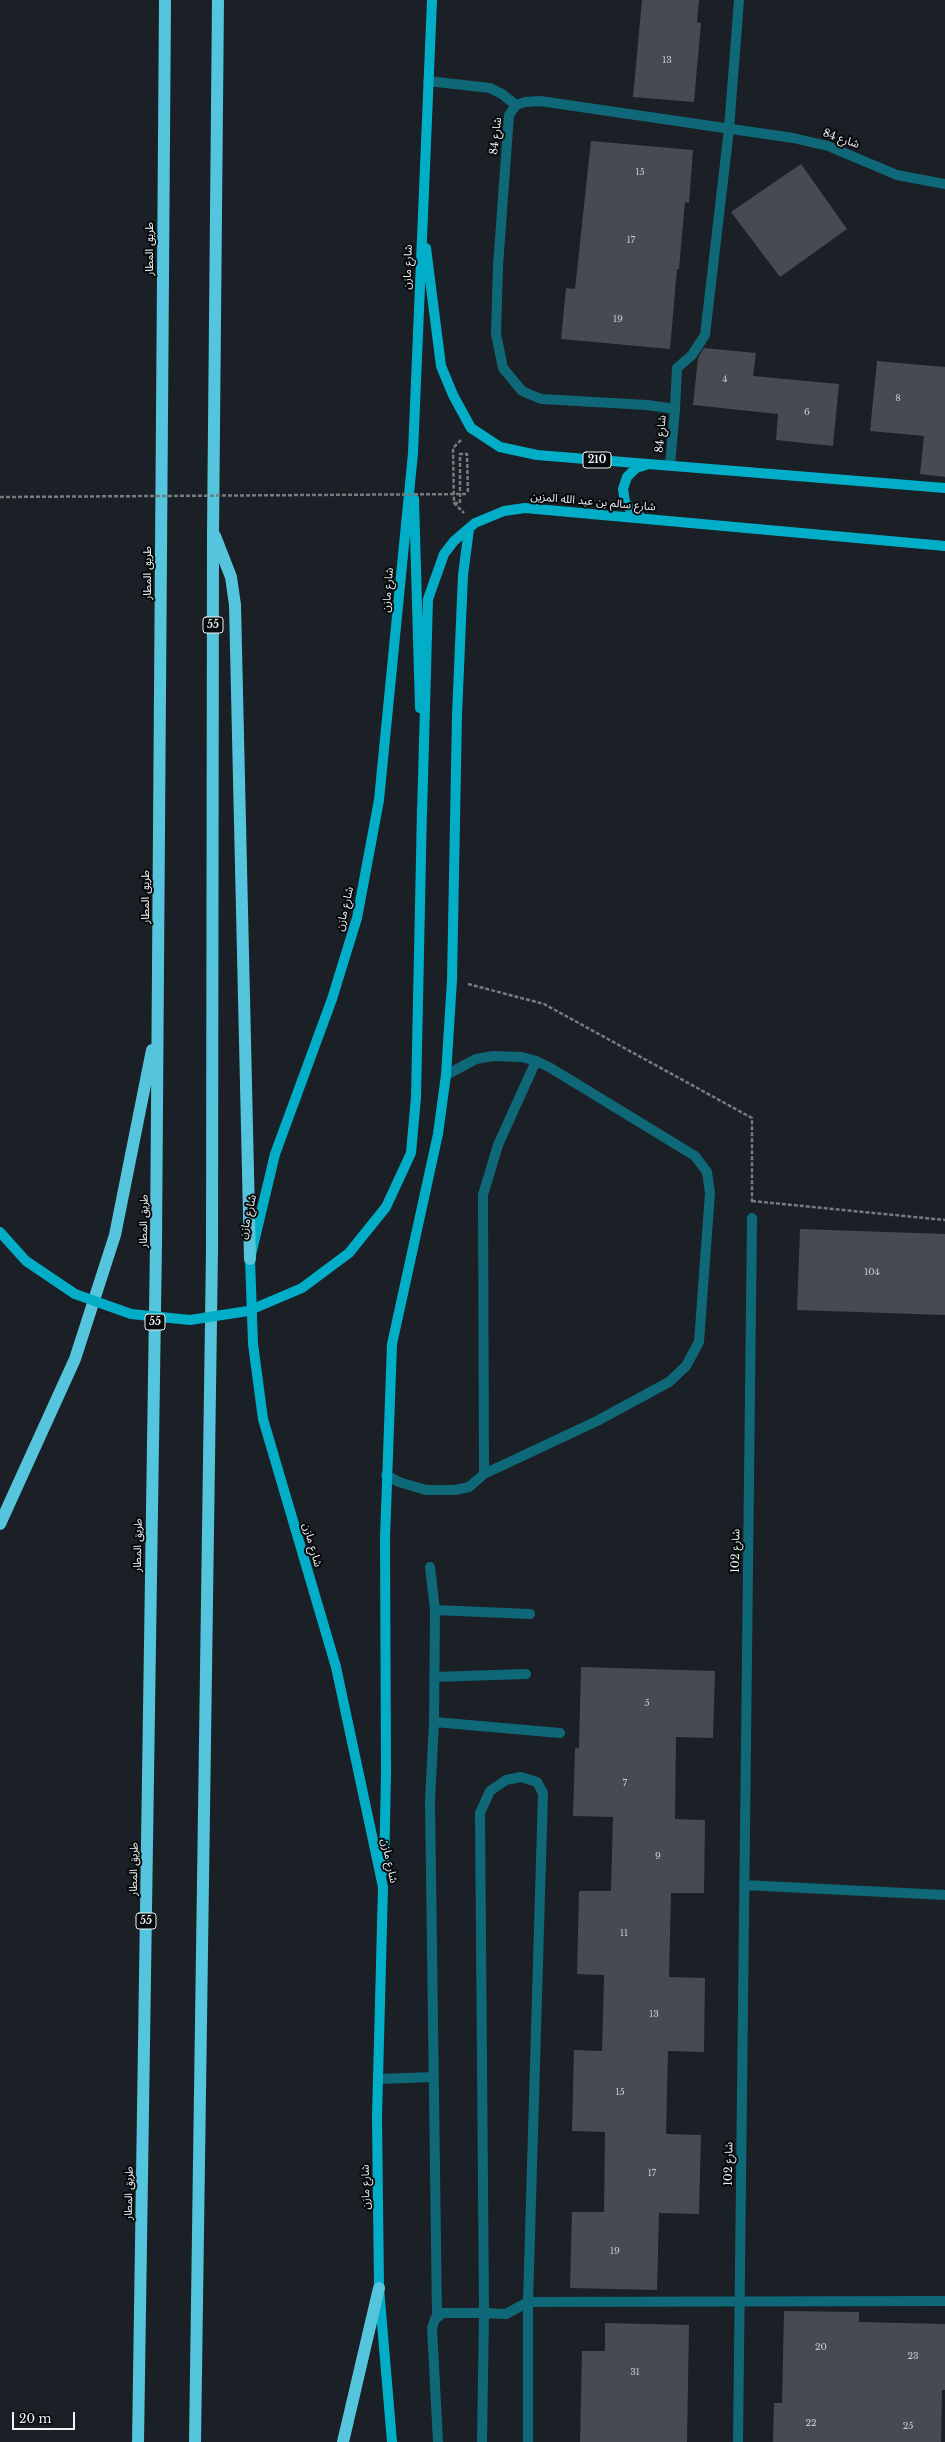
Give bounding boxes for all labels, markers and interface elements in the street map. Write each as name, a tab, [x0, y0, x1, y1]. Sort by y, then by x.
house number: 13	[662, 55, 672, 65]
street label: شارع 84	[487, 117, 505, 155]
street label: شارع 84	[821, 127, 861, 151]
house number: 15	[635, 167, 645, 177]
street label: طريق المطار	[143, 222, 157, 276]
house number: 17	[627, 235, 635, 245]
street label: شارع مازن	[401, 244, 415, 290]
house number: 19	[613, 314, 623, 324]
house number: 4	[722, 374, 728, 384]
house number: 8	[895, 393, 901, 403]
house number: 6	[804, 407, 810, 417]
street label: شارع 84	[653, 415, 669, 453]
road number: 210	[583, 452, 611, 468]
street label: شارع سالم بن عبد الله المزين	[530, 490, 656, 514]
street label: طريق المطار	[141, 546, 155, 600]
street label: شارع مازن	[379, 567, 397, 613]
road number: 55	[203, 617, 223, 633]
street label: طريق المطار	[139, 870, 153, 924]
street label: شارع مازن	[333, 886, 357, 932]
street label: طريق المطار	[137, 1194, 151, 1248]
street label: شارع مازن	[236, 1194, 260, 1240]
house number: 104	[864, 1267, 880, 1277]
road number: 55	[145, 1314, 165, 1330]
street label: طريق المطار	[131, 1518, 145, 1572]
street label: شارع مازن	[299, 1521, 325, 1569]
street label: شارع 102	[729, 1529, 743, 1573]
house number: 5	[644, 1698, 650, 1708]
house number: 7	[623, 1778, 627, 1788]
street label: شارع مازن	[378, 1838, 400, 1884]
street label: طريق المطار	[127, 1842, 141, 1896]
house number: 9	[655, 1851, 661, 1861]
road number: 55	[136, 1913, 156, 1929]
house number: 11	[620, 1928, 628, 1938]
house number: 13	[649, 2009, 659, 2019]
house number: 15	[615, 2087, 625, 2097]
street label: شارع 102	[722, 2142, 736, 2186]
street label: شارع مازن	[359, 2164, 373, 2210]
street label: طريق المطار	[122, 2166, 136, 2220]
house number: 17	[648, 2168, 656, 2178]
house number: 19	[610, 2246, 620, 2256]
house number: 20	[815, 2342, 827, 2352]
house number: 23	[907, 2351, 919, 2361]
house number: 31	[630, 2367, 640, 2377]
scale bar	[14, 2404, 77, 2430]
text: 20 m	[19, 2411, 51, 2426]
house number: 22	[805, 2418, 817, 2428]
house number: 25	[903, 2421, 913, 2431]

